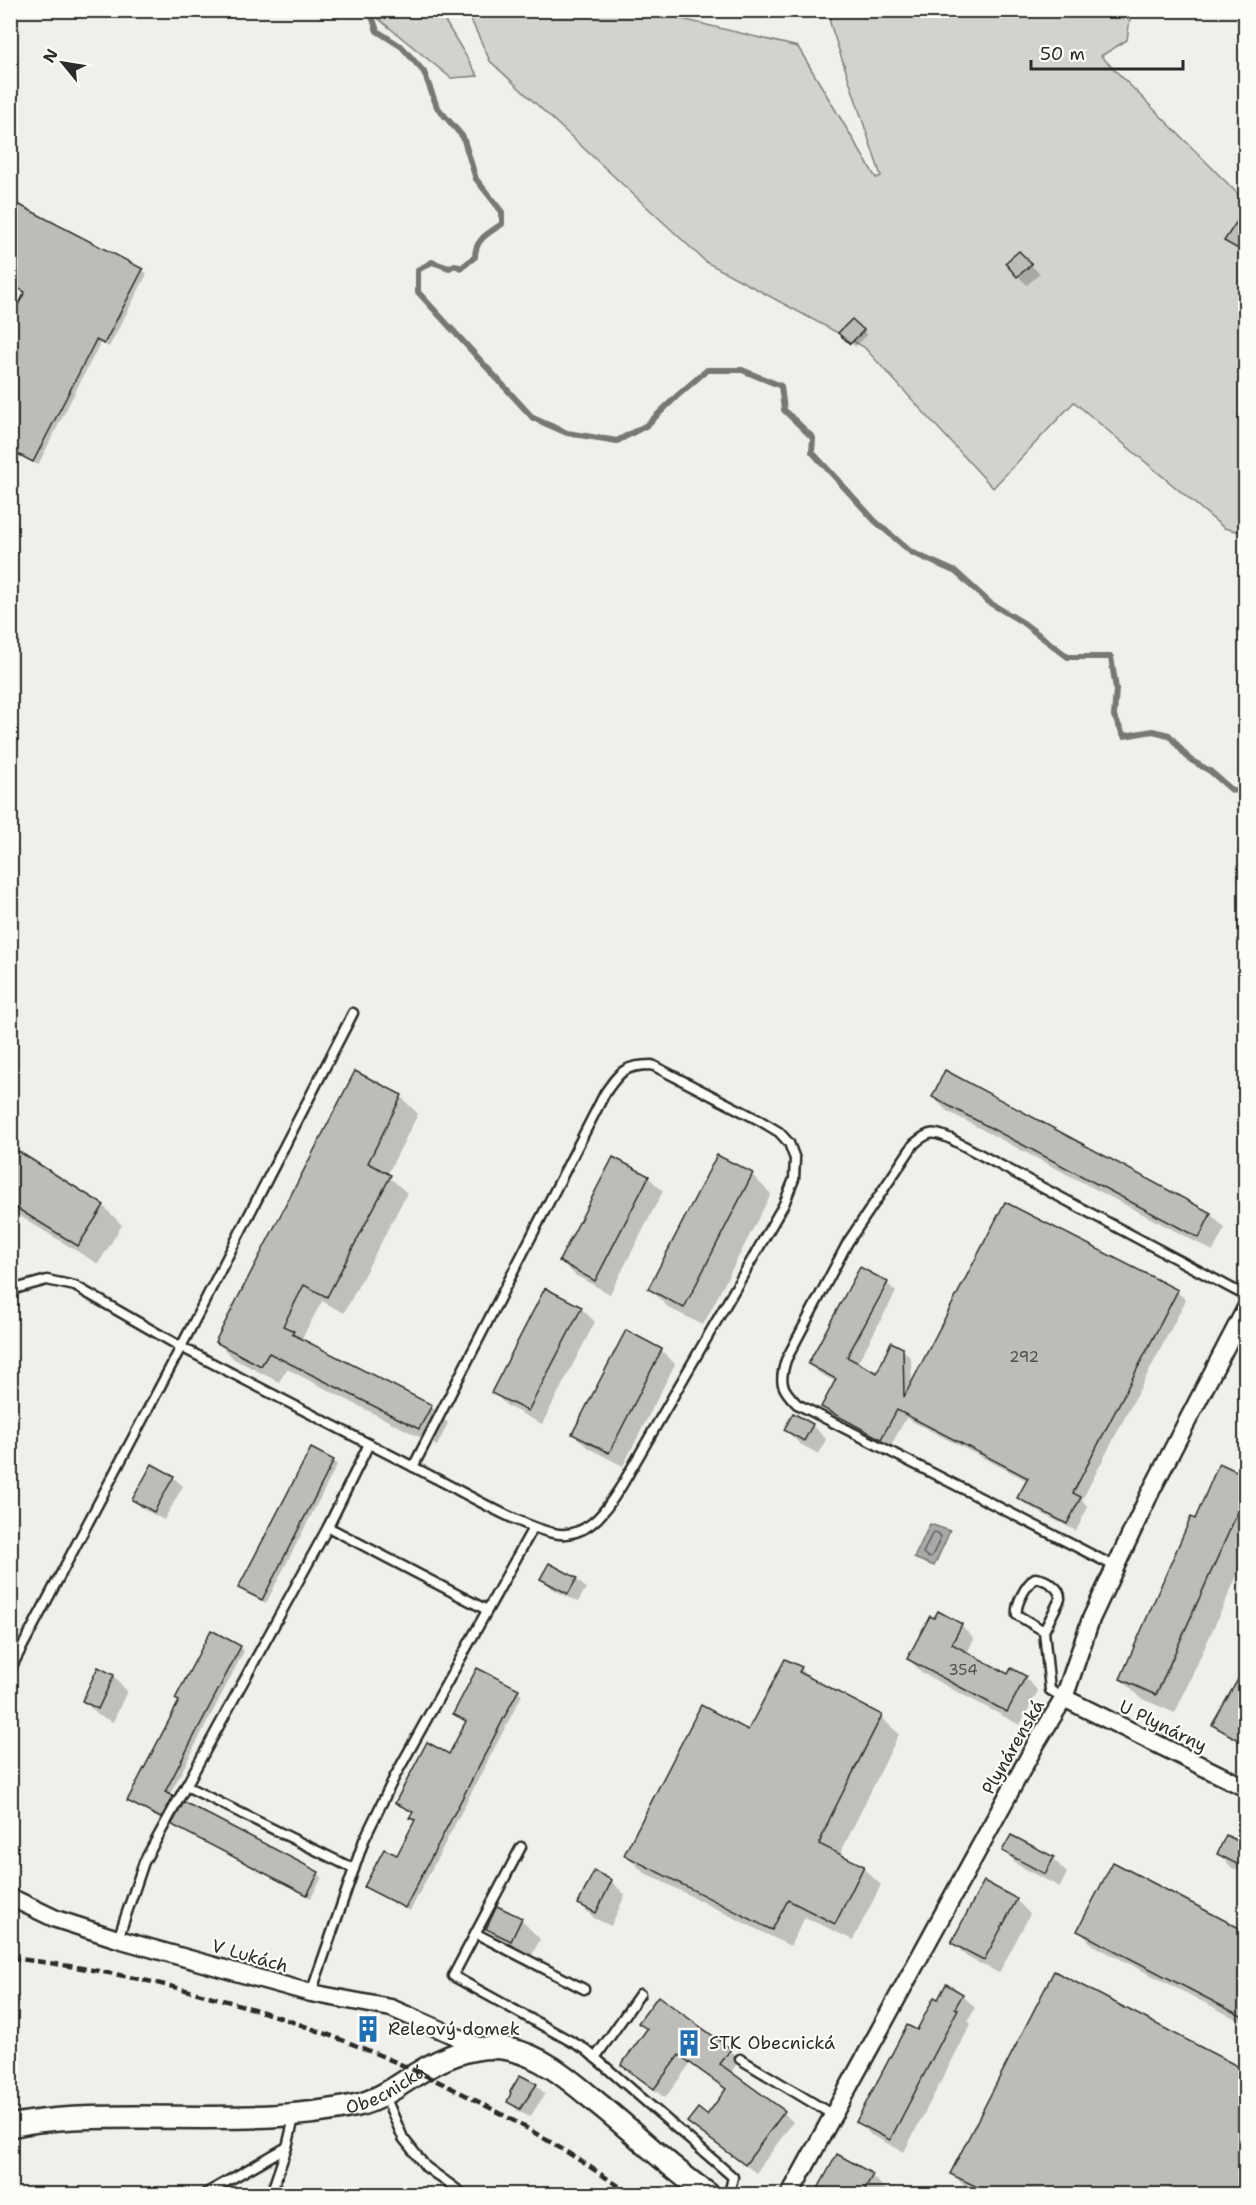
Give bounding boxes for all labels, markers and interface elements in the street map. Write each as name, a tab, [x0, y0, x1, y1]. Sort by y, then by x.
north arrow	[33, 33, 93, 93]
scale bar	[1031, 33, 1182, 71]
text: 50 m	[1040, 42, 1085, 66]
text: N	[38, 45, 63, 66]
house number: 292	[1009, 1347, 1039, 1367]
house number: 354	[948, 1660, 978, 1680]
street label: U Plynárny	[1115, 1694, 1211, 1758]
street label: Plynárenská	[976, 1695, 1050, 1799]
street label: V Lukách	[209, 1934, 291, 1978]
building icon: Releový domek	[353, 2014, 383, 2044]
place label: Releový domek	[388, 2017, 520, 2041]
building icon: STK Obecnická	[674, 2028, 704, 2058]
place label: STK Obecnická	[709, 2031, 835, 2055]
street label: Obecnická	[344, 2059, 430, 2119]

